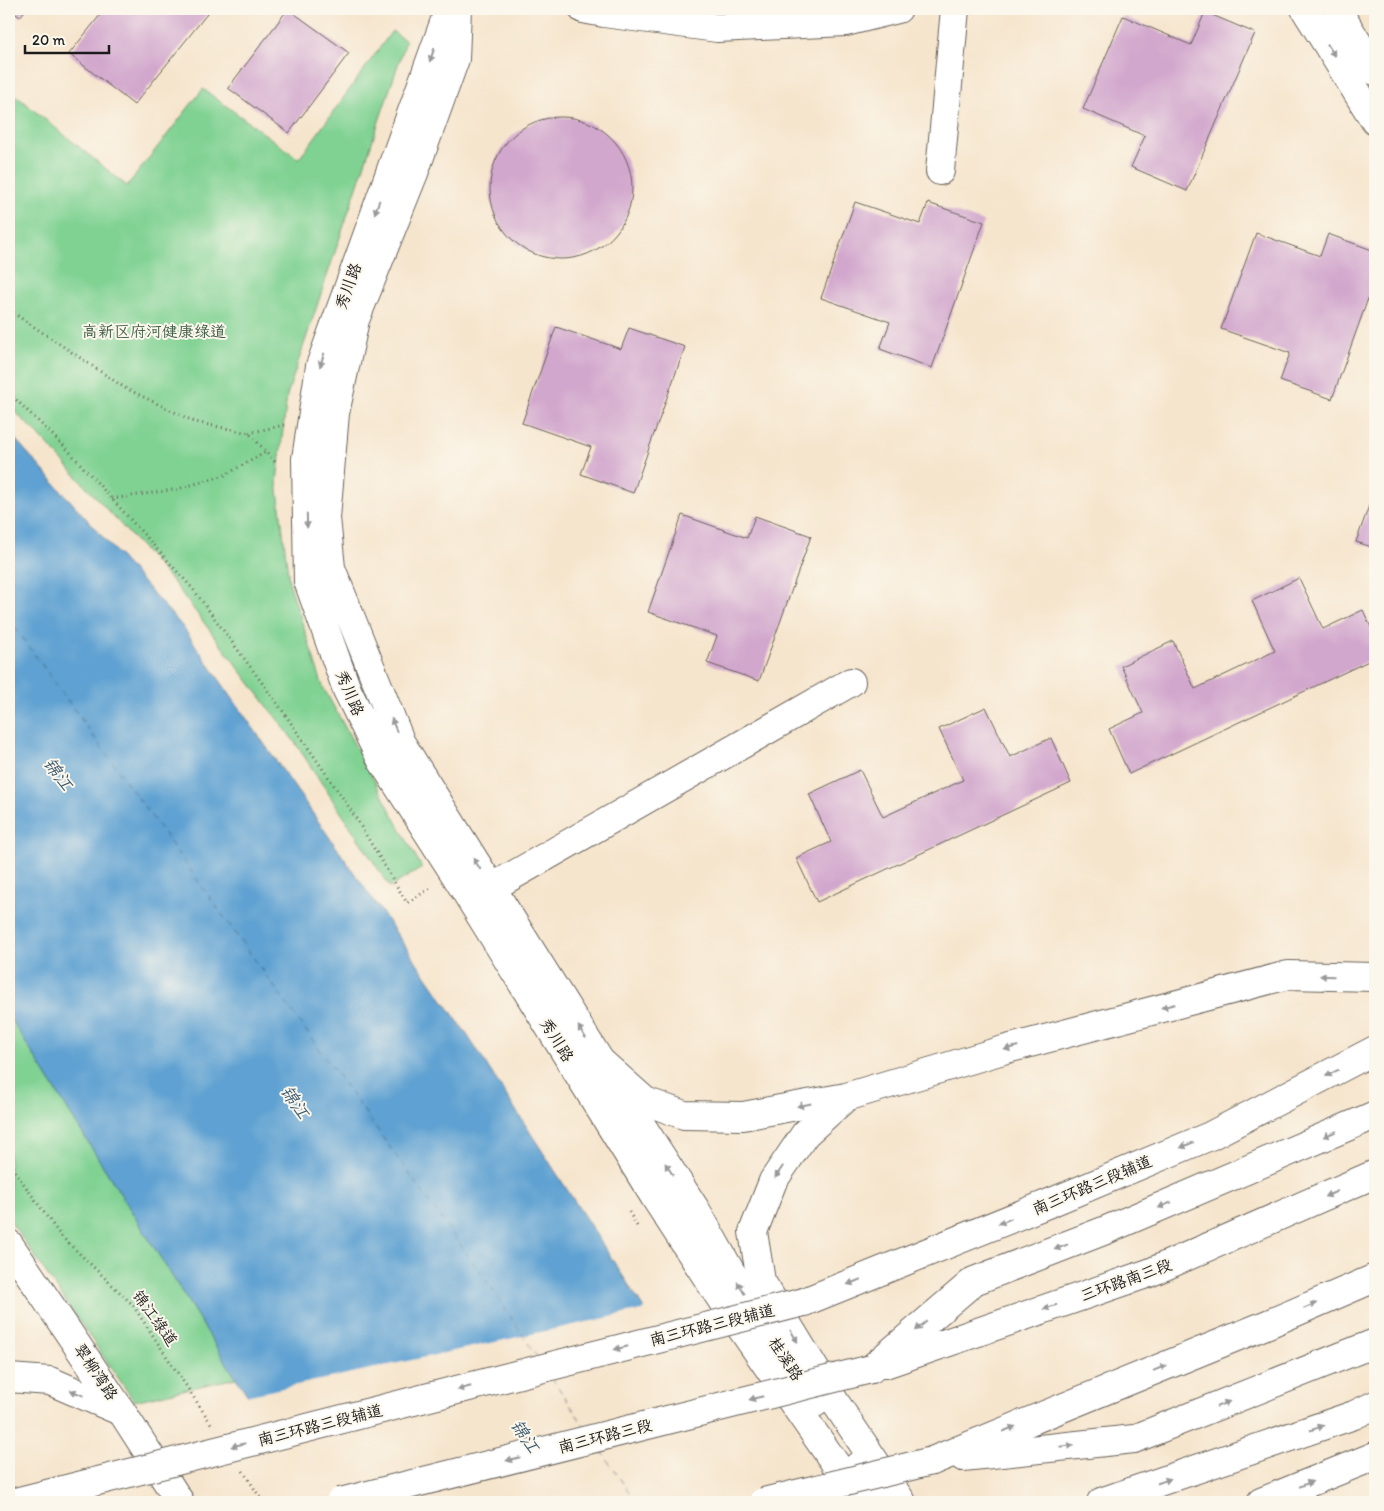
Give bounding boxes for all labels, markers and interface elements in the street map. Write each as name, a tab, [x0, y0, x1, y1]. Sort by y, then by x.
scale bar	[25, 22, 109, 54]
text: 20 m	[32, 31, 66, 49]
one-way arrow	[1326, 43, 1336, 57]
one-way arrow	[428, 47, 435, 62]
one-way arrow	[373, 200, 380, 215]
street label: 秀川路	[331, 260, 365, 312]
park label: 高新区府河健康绿道	[82, 322, 226, 341]
one-way arrow	[318, 353, 325, 368]
one-way arrow	[303, 514, 311, 530]
street label: 秀川路	[332, 667, 368, 719]
one-way arrow	[389, 718, 397, 732]
water label: 锦江	[38, 753, 78, 796]
one-way arrow	[472, 858, 481, 871]
one-way arrow	[1318, 972, 1334, 980]
one-way arrow	[1161, 1003, 1176, 1011]
street label: 秀川路	[536, 1015, 578, 1065]
one-way arrow	[577, 1025, 586, 1038]
one-way arrow	[1003, 1044, 1018, 1052]
one-way arrow	[1325, 1069, 1339, 1077]
water label: 锦江	[276, 1081, 315, 1124]
one-way arrow	[795, 1101, 811, 1109]
one-way arrow	[1323, 1130, 1337, 1138]
one-way arrow	[1180, 1142, 1194, 1150]
street label: 南三环路三段辅道	[1029, 1151, 1155, 1219]
one-way arrow	[665, 1162, 674, 1175]
one-way arrow	[774, 1165, 784, 1178]
one-way arrow	[1324, 1190, 1338, 1198]
one-way arrow	[1158, 1201, 1172, 1209]
one-way arrow	[998, 1218, 1012, 1226]
one-way arrow	[1053, 1244, 1068, 1252]
street label: 三环路南三段	[1078, 1255, 1174, 1305]
one-way arrow	[847, 1278, 861, 1286]
one-way arrow	[736, 1281, 745, 1294]
street label: 锦江绿道	[129, 1287, 181, 1349]
street label: 南三环路三段辅道	[648, 1300, 776, 1350]
one-way arrow	[1303, 1301, 1317, 1309]
one-way arrow	[1043, 1304, 1058, 1311]
one-way arrow	[915, 1321, 928, 1332]
one-way arrow	[790, 1329, 799, 1342]
street label: 桂溪路	[765, 1334, 807, 1384]
street label: 翠柳湾路	[70, 1340, 122, 1404]
one-way arrow	[614, 1344, 629, 1352]
one-way arrow	[1153, 1364, 1168, 1372]
one-way arrow	[456, 1384, 471, 1392]
one-way arrow	[70, 1388, 84, 1396]
one-way arrow	[748, 1394, 763, 1402]
street label: 南三环路三段辅道	[256, 1400, 384, 1450]
one-way arrow	[1215, 1400, 1230, 1407]
water label: 锦江	[506, 1415, 545, 1458]
street label: 南三环路三段	[556, 1415, 654, 1457]
one-way arrow	[1310, 1424, 1325, 1431]
one-way arrow	[1002, 1425, 1016, 1433]
one-way arrow	[231, 1442, 246, 1450]
one-way arrow	[1059, 1442, 1075, 1450]
one-way arrow	[506, 1455, 521, 1463]
one-way arrow	[1156, 1477, 1171, 1484]
one-way arrow	[1299, 1480, 1314, 1488]

